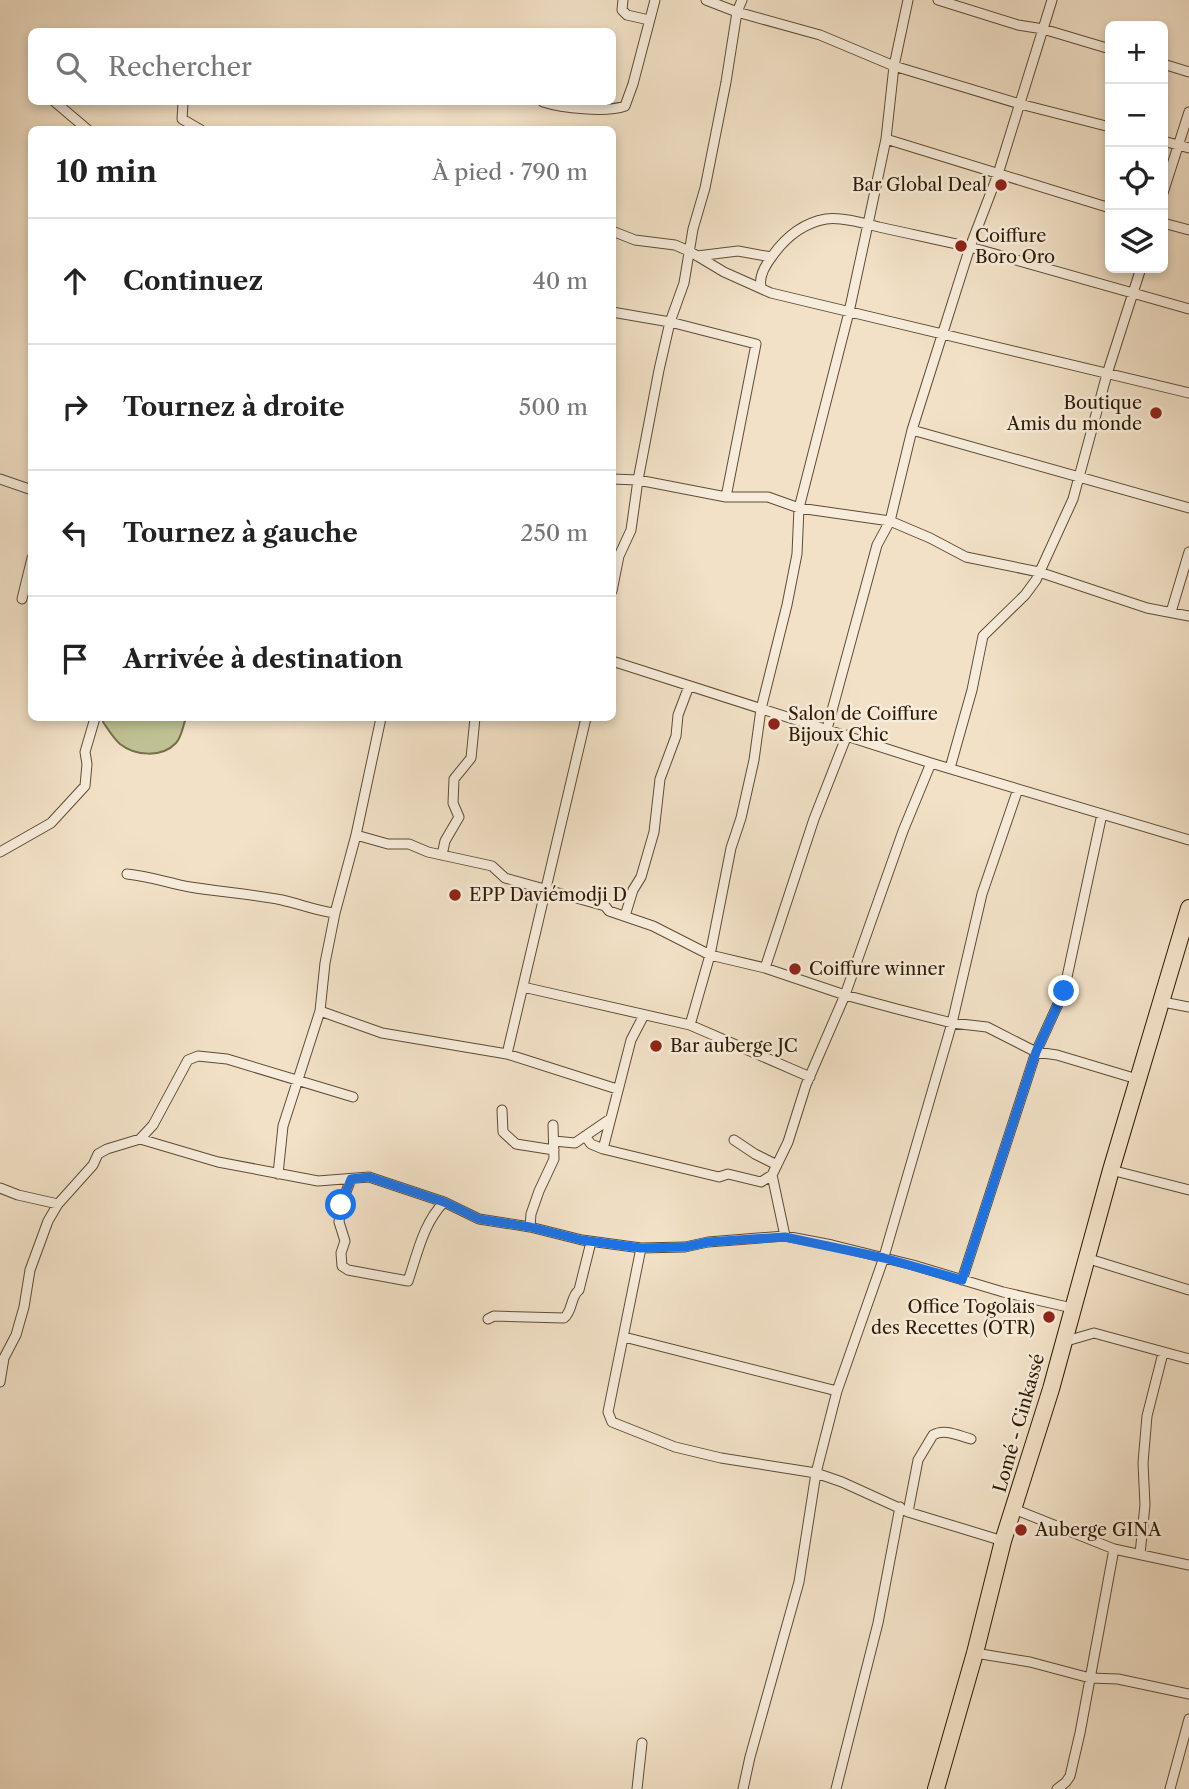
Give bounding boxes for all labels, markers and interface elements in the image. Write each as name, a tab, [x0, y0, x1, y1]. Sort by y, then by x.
map controls	[1105, 21, 1168, 273]
button: +	[1105, 21, 1168, 84]
search box	[28, 28, 616, 105]
icon: search	[52, 48, 90, 86]
text: Rechercher	[108, 51, 252, 83]
button: −	[1105, 84, 1168, 147]
button: locate	[1105, 147, 1168, 210]
text: 10 min	[56, 153, 157, 190]
text: À pied · 790 m	[432, 158, 588, 186]
place label: Bar Global Deal	[852, 174, 987, 196]
marker: Bar Global Deal	[993, 177, 1009, 193]
button: layers	[1105, 210, 1168, 273]
place label: Coiffure Boro Oro	[975, 225, 1055, 268]
marker: Coiffure Boro Oro	[953, 238, 969, 254]
icon: ahead	[56, 262, 94, 300]
text: Continuez	[123, 265, 263, 297]
text: 40 m	[533, 267, 588, 295]
icon: right	[56, 388, 94, 426]
text: Tournez à droite	[123, 391, 345, 423]
place label: Boutique Amis du monde	[1006, 392, 1142, 435]
text: 500 m	[519, 393, 588, 421]
marker: Boutique Amis du monde	[1148, 405, 1164, 421]
icon: left	[56, 514, 94, 552]
text: Tournez à gauche	[123, 517, 358, 549]
text: 250 m	[520, 519, 588, 547]
icon: arrive	[56, 640, 94, 678]
text: Arrivée à destination	[123, 643, 403, 675]
place label: Salon de Coiffure Bijoux Chic	[788, 703, 938, 746]
marker: Salon de Coiffure Bijoux Chic	[766, 716, 782, 732]
place label: EPP Daviémodji D	[469, 884, 627, 906]
marker: EPP Daviémodji D	[447, 887, 463, 903]
place label: Coiffure winner	[809, 958, 946, 980]
marker: Coiffure winner	[787, 961, 803, 977]
route end	[1048, 975, 1079, 1006]
place label: Bar auberge JC	[670, 1035, 798, 1057]
marker: Bar auberge JC	[648, 1038, 664, 1054]
route start	[325, 1189, 356, 1220]
place label: Office Togolais des Recettes (OTR)	[871, 1296, 1035, 1339]
marker: Office Togolais des Recettes (OTR)	[1041, 1309, 1057, 1325]
street label: Lomé - Cinkassé	[989, 1351, 1049, 1495]
place label: Auberge GINA	[1034, 1519, 1162, 1541]
marker: Auberge GINA	[1013, 1522, 1029, 1538]

